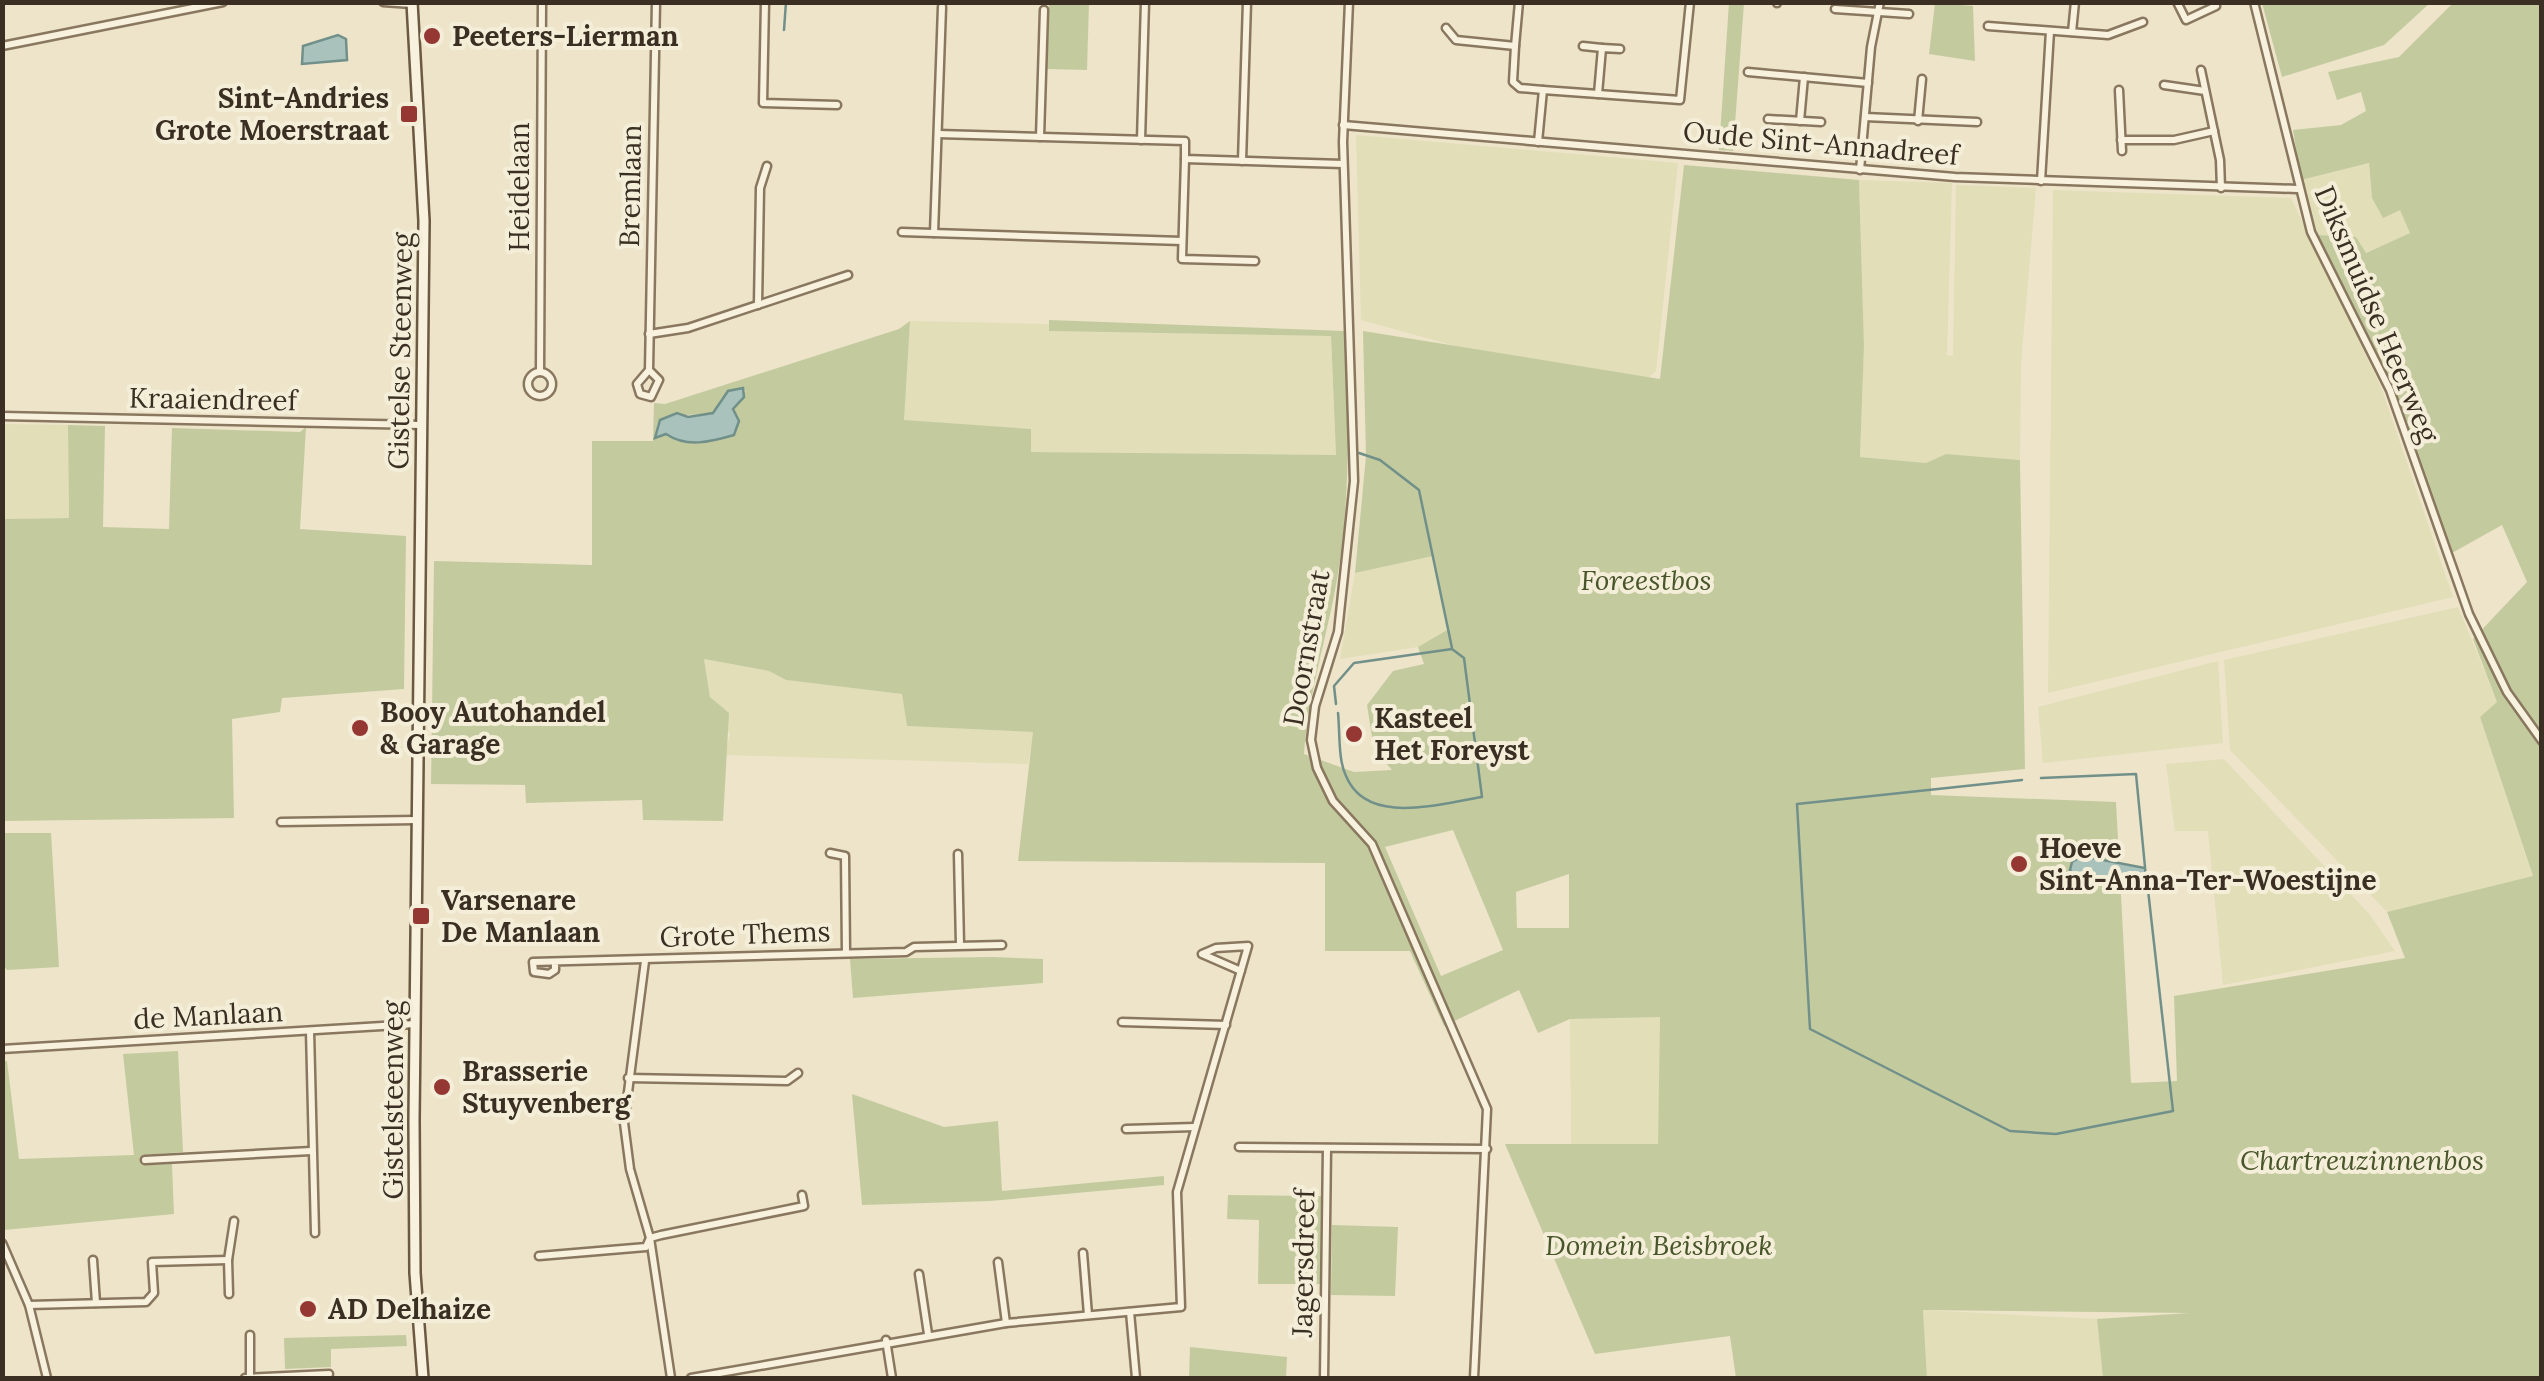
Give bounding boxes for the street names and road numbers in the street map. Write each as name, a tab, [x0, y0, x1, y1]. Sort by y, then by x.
street label: Oude Sint-Annadreef	[1682, 113, 1963, 173]
street label: Heidelaan	[501, 122, 537, 252]
street label: Bremlaan	[611, 124, 649, 248]
street label: Diksmuidse Heerweg	[2307, 180, 2448, 448]
street label: Gistelse Steenweg	[380, 232, 420, 470]
street label: Kraaiendreef	[129, 380, 300, 419]
street label: Doornstraat	[1275, 567, 1337, 729]
street label: Grote Thems	[659, 913, 831, 955]
street label: de Manlaan	[132, 993, 284, 1037]
street label: Gistelsteenweg	[375, 1000, 411, 1200]
street label: Jagersdreef	[1284, 1186, 1322, 1339]

